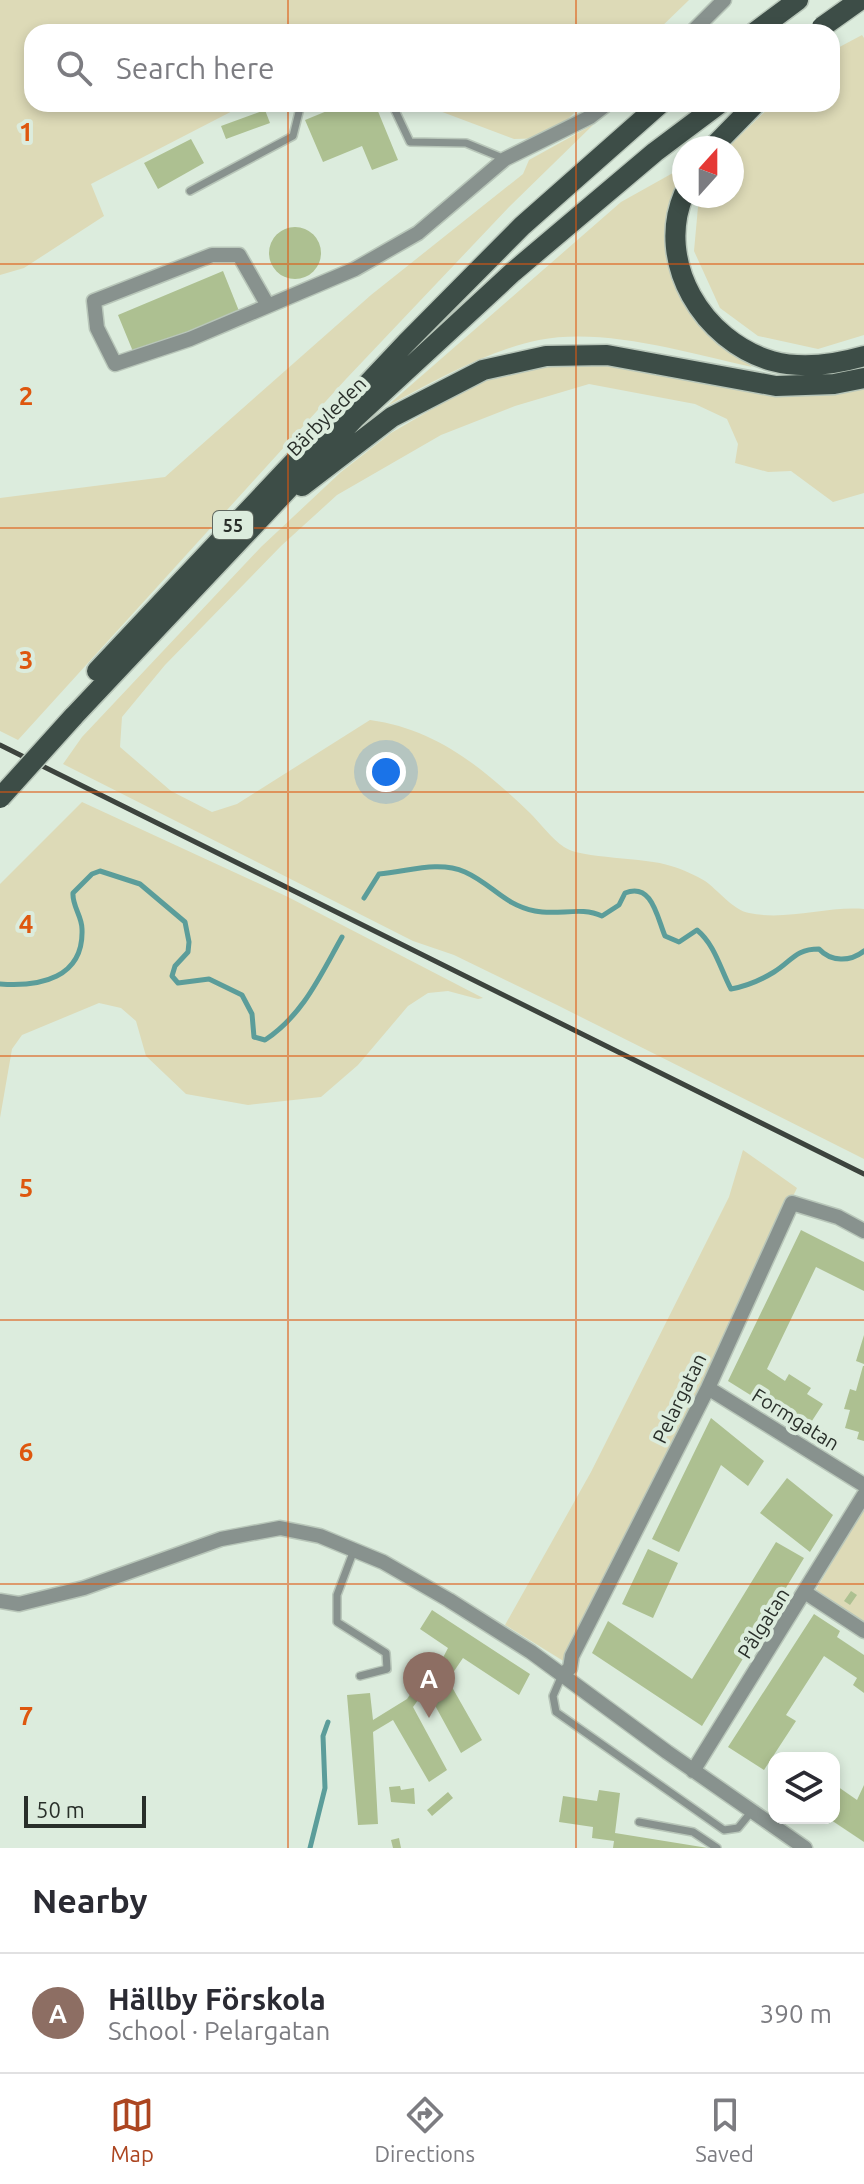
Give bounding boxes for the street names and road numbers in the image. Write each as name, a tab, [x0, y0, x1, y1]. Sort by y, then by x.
street label: Bärbyleden	[282, 372, 370, 460]
road number: 55	[213, 511, 253, 539]
street label: Pelargatan	[647, 1349, 711, 1447]
street label: Formgatan	[748, 1383, 844, 1455]
street label: Pålgatan	[732, 1584, 794, 1662]

